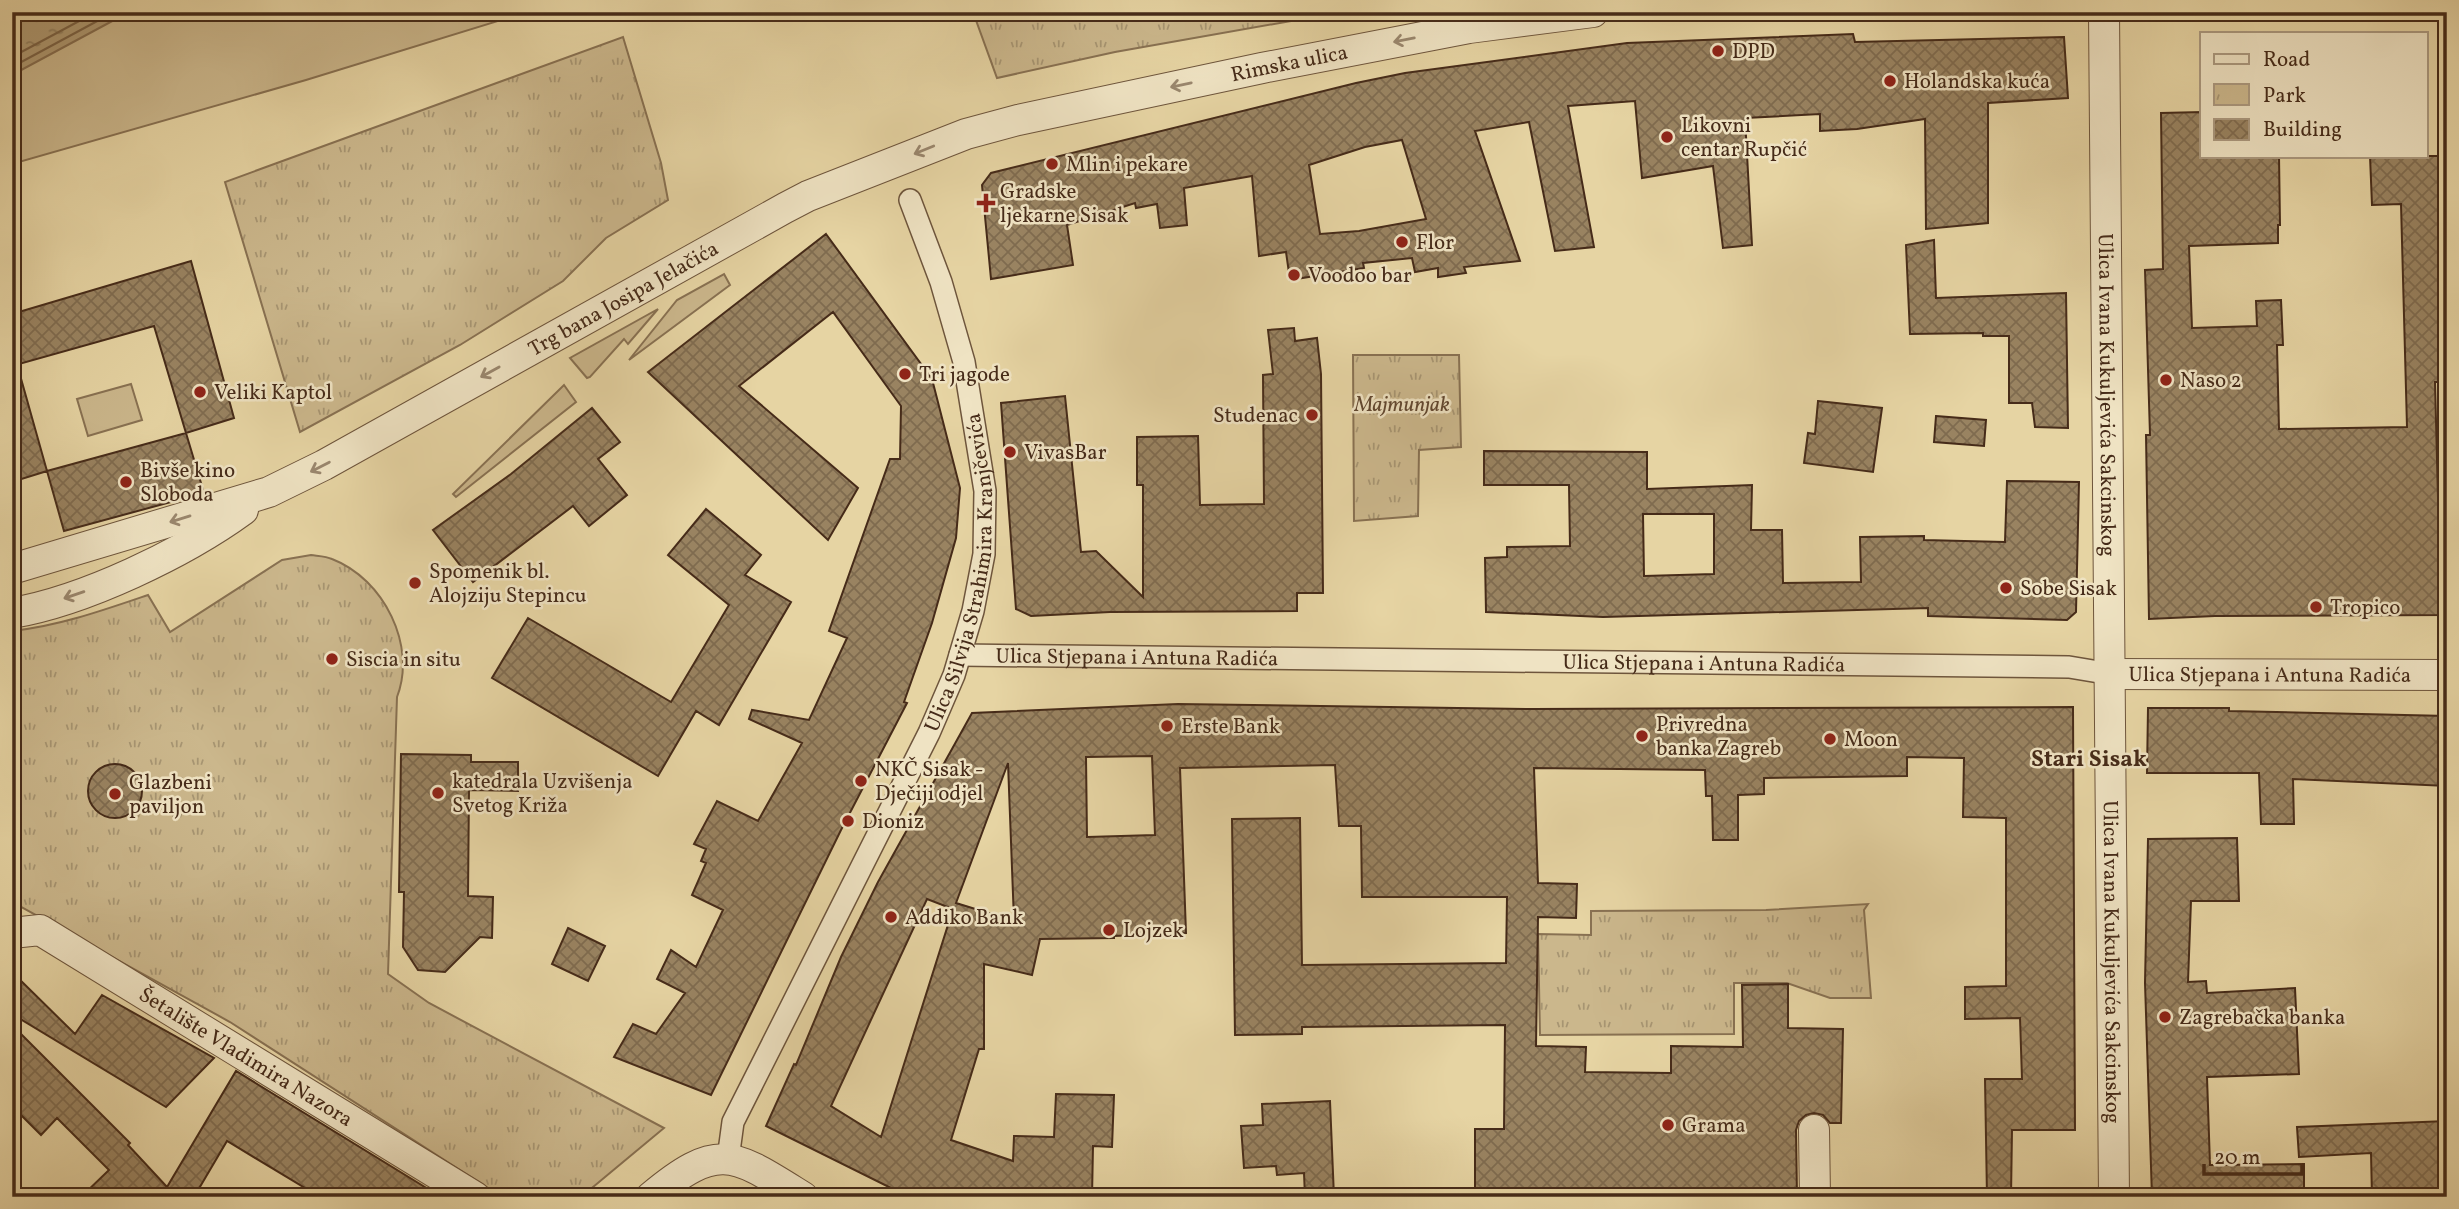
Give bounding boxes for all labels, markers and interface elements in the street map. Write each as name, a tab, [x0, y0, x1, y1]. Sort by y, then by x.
legend	[2200, 32, 2428, 158]
one-way arrow	[1393, 34, 1416, 47]
place label: DPD	[1732, 38, 1775, 67]
street label: Rimska ulica	[1228, 39, 1350, 90]
marker: DPD	[1710, 43, 1726, 59]
text: Road	[2263, 46, 2310, 75]
place label: Holandska kuća	[1904, 68, 2050, 97]
marker: Holandska kuća	[1882, 73, 1898, 89]
one-way arrow	[1170, 79, 1193, 93]
text: Park	[2263, 82, 2306, 111]
place label: Likovni centar Rupčić	[1681, 112, 1807, 165]
text: Building	[2263, 116, 2342, 145]
marker: Likovni centar Rupčić	[1659, 129, 1675, 145]
one-way arrow	[914, 145, 936, 158]
place label: Mlin i pekare	[1066, 151, 1188, 180]
marker: Mlin i pekare	[1044, 156, 1060, 172]
place label: Gradske ljekarne Sisak	[1000, 178, 1129, 231]
marker: Gradske ljekarne Sisak	[978, 195, 994, 211]
place label: Flor	[1416, 229, 1454, 258]
street label: Ulica Ivana Kukuljevića Sakcinskog	[2090, 233, 2122, 557]
marker: Flor	[1394, 234, 1410, 250]
street label: Trg bana Josipa Jelačića	[523, 235, 724, 364]
place label: Voodoo bar	[1308, 262, 1412, 291]
marker: Voodoo bar	[1286, 267, 1302, 283]
place label: Tri jagode	[919, 361, 1010, 390]
one-way arrow	[480, 366, 501, 379]
marker: Tri jagode	[897, 366, 913, 382]
place label: Naso 2	[2180, 367, 2242, 396]
marker: Naso 2	[2158, 372, 2174, 388]
place label: Veliki Kaptol	[214, 379, 332, 408]
marker: Veliki Kaptol	[192, 384, 208, 400]
park label: Majmunjak	[1353, 391, 1450, 420]
place label: Studenac	[1213, 402, 1298, 431]
marker: Studenac	[1304, 407, 1320, 423]
street label: Ulica Silvija Strahimira Kranjčevića	[918, 411, 1001, 737]
place label: VivasBar	[1024, 439, 1107, 468]
marker: VivasBar	[1002, 444, 1018, 460]
place label: Bivše kino Sloboda	[140, 457, 235, 510]
one-way arrow	[310, 460, 331, 474]
marker: Bivše kino Sloboda	[118, 474, 134, 490]
one-way arrow	[170, 514, 192, 527]
place label: Spomenik bl. Alojziju Stepincu	[429, 558, 587, 611]
marker: Spomenik bl. Alojziju Stepincu	[407, 575, 423, 591]
place label: Sobe Sisak	[2020, 575, 2118, 604]
marker: Sobe Sisak	[1998, 580, 2014, 596]
one-way arrow	[64, 590, 86, 602]
place label: Tropico	[2330, 594, 2400, 623]
marker: Tropico	[2308, 599, 2324, 615]
street label: Ulica Stjepana i Antuna Radića	[995, 642, 1278, 674]
place label: Siscia in situ	[346, 646, 461, 675]
street label: Ulica Stjepana i Antuna Radića	[1562, 649, 1845, 681]
marker: Siscia in situ	[324, 651, 340, 667]
street label: Ulica Stjepana i Antuna Radića	[2129, 661, 2411, 691]
place label: Privredna banka Zagreb	[1656, 711, 1781, 764]
place label: Erste Bank	[1181, 713, 1281, 742]
marker: Erste Bank	[1159, 718, 1175, 734]
place label: Moon	[1844, 726, 1898, 755]
marker: Privredna banka Zagreb	[1634, 728, 1650, 744]
marker: Moon	[1822, 731, 1838, 747]
district label: Stari Sisak	[2031, 744, 2147, 776]
place label: NKČ Sisak - Dječiji odjel	[875, 756, 984, 809]
place label: katedrala Uzvišenja Svetog Križa	[452, 768, 633, 821]
place label: Glazbeni paviljon	[129, 769, 212, 822]
marker: NKČ Sisak - Dječiji odjel	[853, 773, 869, 789]
marker: katedrala Uzvišenja Svetog Križa	[430, 785, 446, 801]
marker: Glazbeni paviljon	[107, 786, 123, 802]
street label: Ulica Ivana Kukuljevića Sakcinskog	[2095, 800, 2126, 1124]
place label: Dioniz	[862, 808, 924, 837]
marker: Dioniz	[840, 813, 856, 829]
place label: Addiko Bank	[905, 904, 1024, 933]
marker: Addiko Bank	[883, 909, 899, 925]
place label: Lojzek	[1123, 917, 1184, 946]
marker: Lojzek	[1101, 922, 1117, 938]
street label: Šetalište Vladimira Nazora	[133, 981, 358, 1135]
place label: Zagrebačka banka	[2179, 1004, 2346, 1033]
marker: Zagrebačka banka	[2157, 1009, 2173, 1025]
place label: Grama	[1682, 1112, 1746, 1141]
marker: Grama	[1660, 1117, 1676, 1133]
scale bar	[2204, 1132, 2302, 1176]
text: 20 m	[2214, 1144, 2260, 1173]

